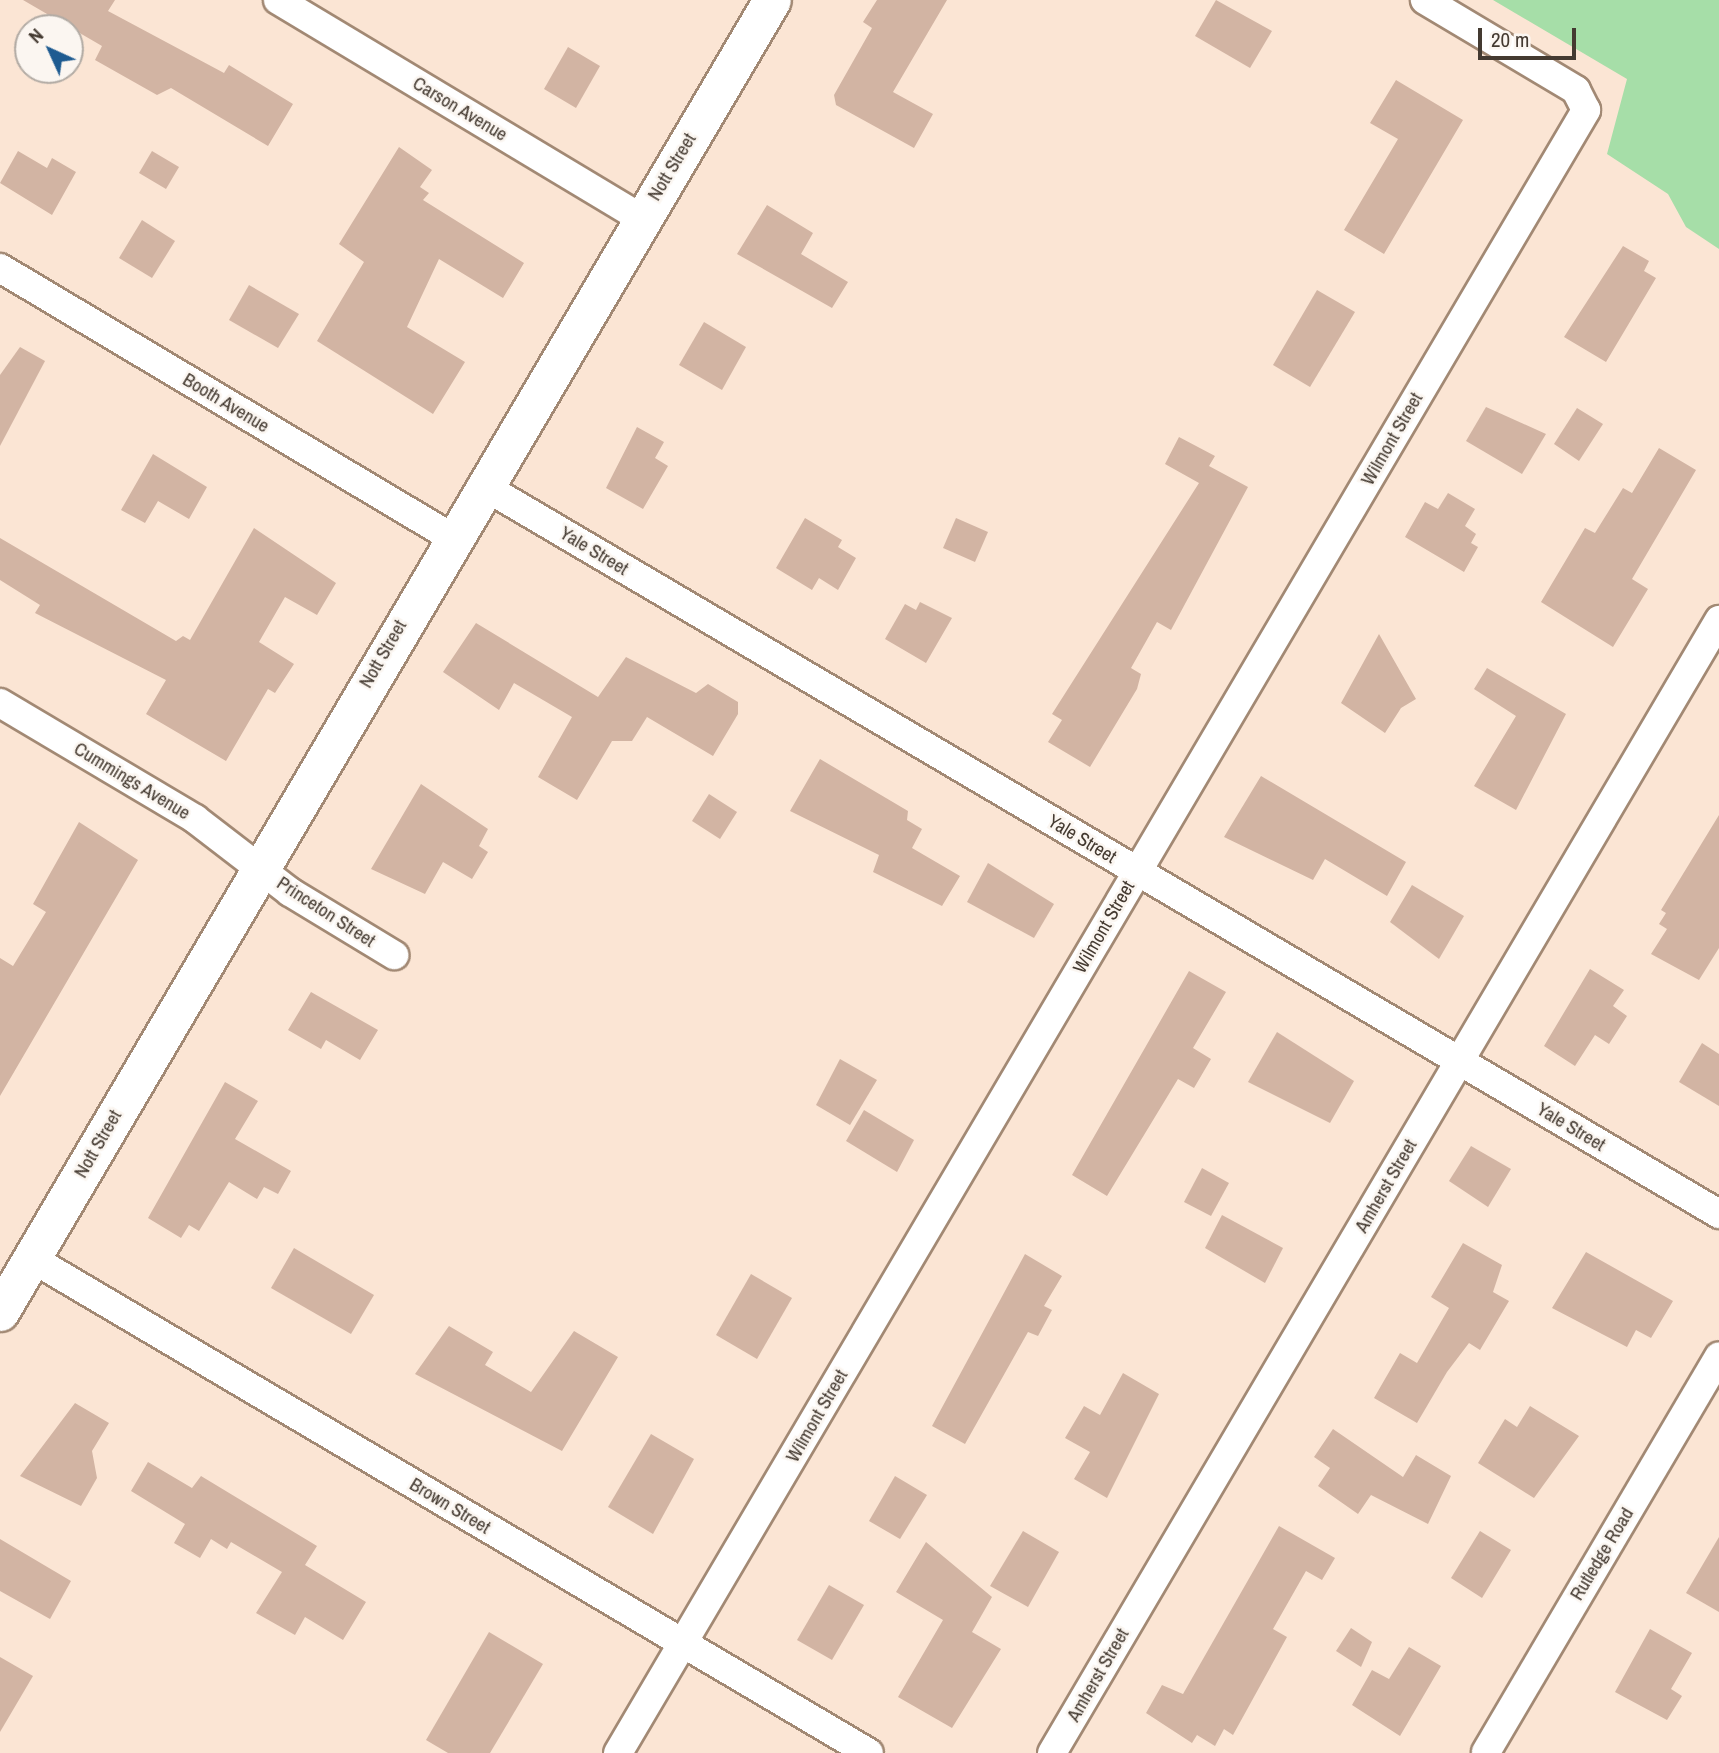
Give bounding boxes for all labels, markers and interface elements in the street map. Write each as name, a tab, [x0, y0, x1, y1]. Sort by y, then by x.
north arrow	[14, 14, 84, 84]
scale bar	[1481, 14, 1579, 58]
text: N	[22, 22, 49, 49]
text: 20 m	[1491, 25, 1529, 54]
street label: Carson Avenue	[408, 72, 512, 146]
street label: Nott Street	[643, 129, 701, 205]
street label: Booth Avenue	[178, 368, 274, 438]
street label: Wilmont Street	[1356, 389, 1428, 489]
street label: Yale Street	[556, 522, 632, 580]
street label: Nott Street	[355, 616, 411, 692]
street label: Cummings Avenue	[69, 737, 195, 825]
street label: Yale Street	[1044, 810, 1120, 868]
street label: Princeton Street	[273, 872, 379, 952]
street label: Wilmont Street	[1068, 877, 1140, 977]
street label: Yale Street	[1533, 1098, 1609, 1156]
street label: Nott Street	[70, 1106, 126, 1182]
street label: Amherst Street	[1350, 1135, 1422, 1237]
street label: Wilmont Street	[781, 1366, 853, 1466]
street label: Brown Street	[406, 1473, 494, 1539]
street label: Rutledge Road	[1565, 1504, 1639, 1604]
street label: Amherst Street	[1062, 1624, 1134, 1726]

